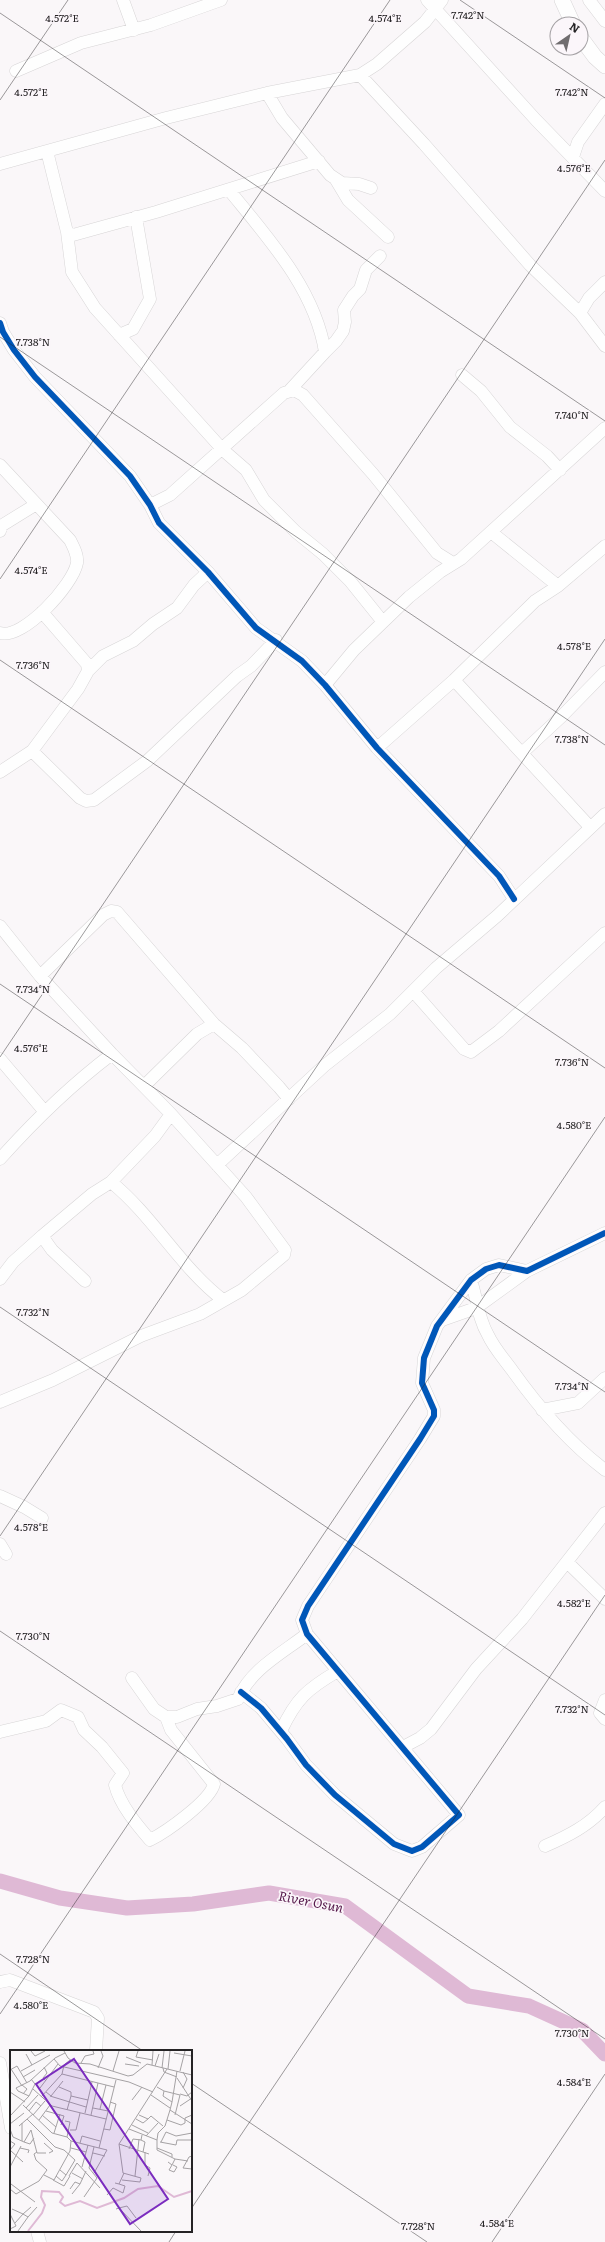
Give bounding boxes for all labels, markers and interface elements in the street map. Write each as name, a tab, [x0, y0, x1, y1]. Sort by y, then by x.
text: 7.742°N	[451, 7, 485, 22]
text: 4.572°E	[45, 10, 79, 25]
text: 4.574°E	[368, 10, 402, 25]
north arrow	[549, 16, 589, 56]
text: N	[567, 18, 583, 36]
text: 4.572°E	[14, 84, 48, 99]
text: 7.742°N	[555, 84, 589, 99]
text: 4.576°E	[557, 160, 591, 175]
text: 7.738°N	[16, 334, 50, 349]
text: 7.740°N	[555, 407, 589, 422]
text: 4.574°E	[14, 562, 48, 577]
text: 4.578°E	[557, 638, 591, 653]
text: 7.736°N	[16, 657, 50, 672]
text: 7.738°N	[555, 731, 589, 746]
text: 7.734°N	[16, 981, 50, 996]
text: 4.576°E	[14, 1040, 48, 1055]
text: 7.736°N	[555, 1054, 589, 1069]
text: 4.580°E	[557, 1117, 591, 1132]
text: 7.732°N	[16, 1304, 50, 1319]
text: 7.734°N	[555, 1378, 589, 1393]
text: 4.578°E	[14, 1519, 48, 1534]
text: 4.582°E	[557, 1595, 591, 1610]
text: 7.730°N	[16, 1628, 50, 1643]
text: 7.732°N	[555, 1701, 589, 1716]
water label: River Osun	[277, 1885, 345, 1917]
text: 7.728°N	[16, 1951, 50, 1966]
text: 4.580°E	[14, 1997, 48, 2012]
text: 7.730°N	[555, 2025, 589, 2040]
inset map	[10, 2050, 192, 2232]
text: 4.584°E	[557, 2074, 591, 2089]
text: 4.584°E	[480, 2215, 514, 2230]
text: 7.728°N	[401, 2218, 435, 2233]

